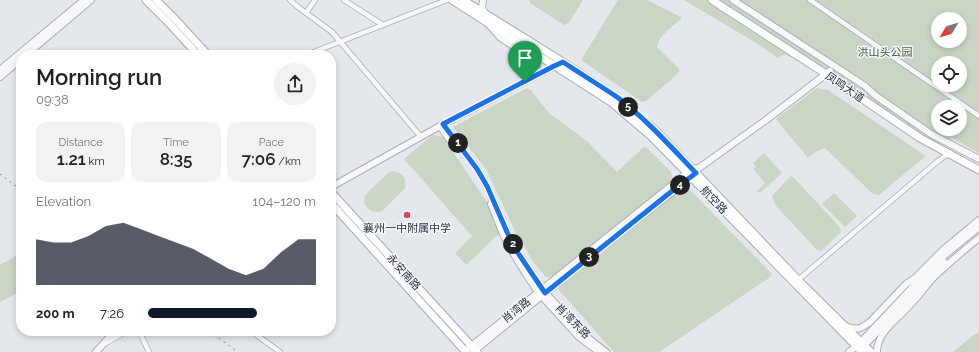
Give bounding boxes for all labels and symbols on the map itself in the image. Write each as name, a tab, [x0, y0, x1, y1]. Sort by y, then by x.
north arrow	[931, 12, 967, 48]
pin	[508, 41, 542, 82]
park label: 洪山头公园	[858, 46, 913, 59]
street label: 凤鸣大道	[823, 70, 867, 105]
pin: 5	[618, 97, 638, 117]
pin: 1	[448, 133, 468, 153]
pin: 4	[670, 175, 690, 195]
street label: 航空路	[698, 184, 730, 217]
marker: 襄州一中附属中学	[402, 210, 412, 220]
place label: 襄州一中附属中学	[363, 222, 451, 235]
pin: 2	[503, 234, 523, 254]
pin: 3	[579, 247, 599, 267]
street label: 永安南路	[384, 252, 423, 293]
street label: 肖湾路	[499, 295, 533, 326]
street label: 肖湾东路	[552, 301, 593, 342]

